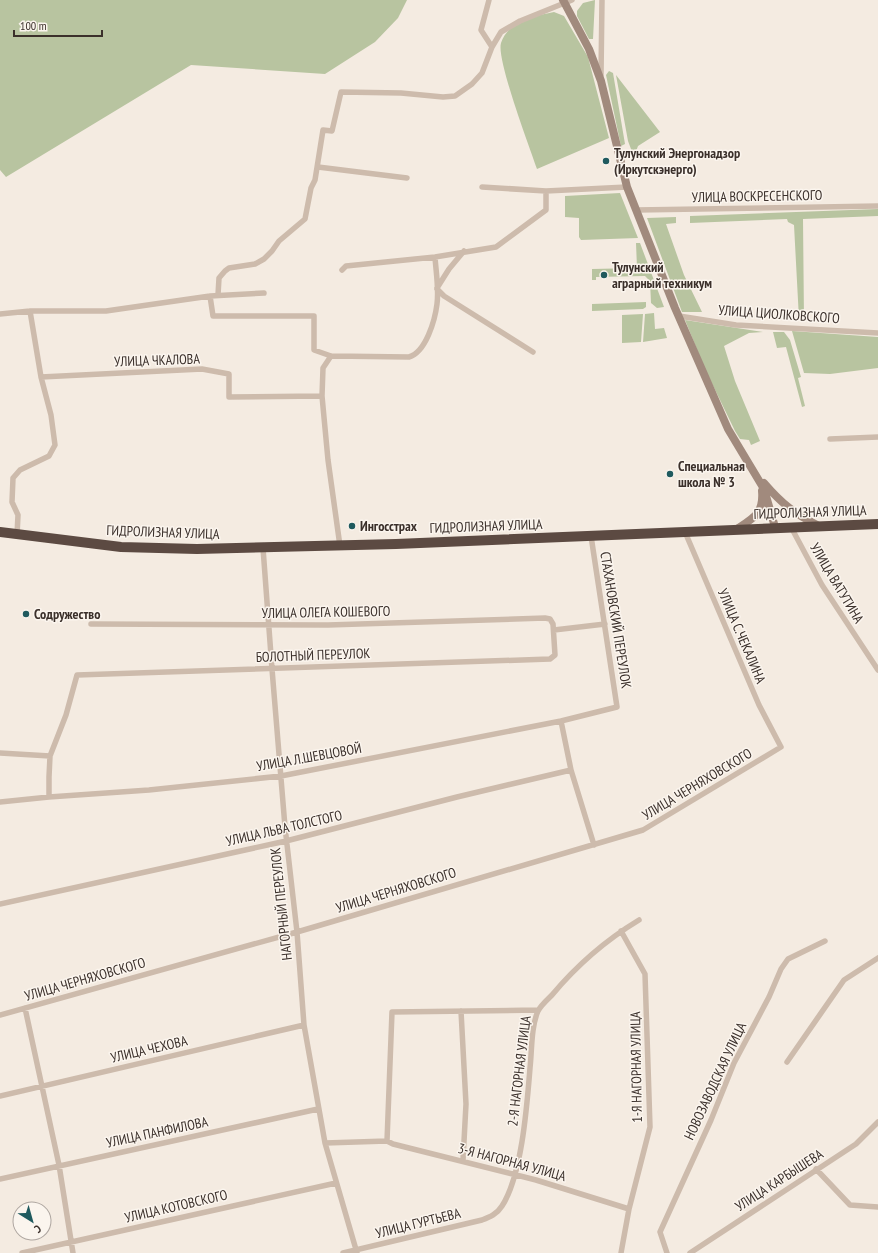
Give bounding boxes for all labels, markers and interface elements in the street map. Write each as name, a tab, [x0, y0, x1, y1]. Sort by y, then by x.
scale bar	[14, 12, 102, 38]
text: 100 m	[20, 18, 47, 33]
place label: Тулунский Энергонадзор (Иркутскэнерго)	[614, 144, 740, 178]
marker: Тулунский Энергонадзор (Иркутскэнерго)	[601, 156, 611, 166]
street label: УЛИЦА ВОСКРЕСЕНСКОГО	[692, 186, 823, 206]
place label: Тулунский аграрный техникум	[612, 258, 712, 292]
marker: Тулунский аграрный техникум	[599, 270, 609, 280]
street label: УЛИЦА ЦИОЛКОВСКОГО	[718, 301, 841, 327]
street label: УЛИЦА ЧКАЛОВА	[114, 349, 201, 370]
place label: Специальная школа № 3	[678, 457, 745, 491]
marker: Специальная школа № 3	[665, 469, 675, 479]
street label: ГИДРОЛИЗНАЯ УЛИЦА	[753, 501, 867, 523]
street label: ГИДРОЛИЗНАЯ УЛИЦА	[429, 515, 543, 537]
place label: Ингосстрах	[360, 517, 418, 535]
street label: ГИДРОЛИЗНАЯ УЛИЦА	[106, 521, 220, 543]
marker: Ингосстрах	[347, 521, 357, 531]
street label: УЛИЦА ВАТУТИНА	[806, 540, 868, 627]
street label: СТАХАНОВСКИЙ ПЕРЕУЛОК	[596, 550, 636, 690]
street label: УЛИЦА С.ЧЕКАЛИНА	[714, 586, 770, 687]
street label: УЛИЦА ОЛЕГА КОШЕВОГО	[262, 602, 391, 622]
place label: Содружество	[34, 605, 100, 623]
marker: Содружество	[21, 609, 31, 619]
street label: БОЛОТНЫЙ ПЕРЕУЛОК	[255, 644, 371, 666]
street label: УЛИЦА Л.ШЕВЦОВОЙ	[255, 739, 363, 775]
street label: УЛИЦА ЧЕРНЯХОВСКОГО	[639, 744, 755, 824]
street label: УЛИЦА ЛЬВА ТОЛСТОГО	[224, 806, 344, 850]
street label: НАГОРНЫЙ ПЕРЕУЛОК	[266, 847, 296, 961]
street label: УЛИЦА ЧЕРНЯХОВСКОГО	[334, 863, 459, 917]
street label: УЛИЦА ЧЕРНЯХОВСКОГО	[22, 953, 148, 1005]
street label: 1-Я НАГОРНАЯ УЛИЦА	[626, 1011, 646, 1123]
street label: 2-Я НАГОРНАЯ УЛИЦА	[503, 1014, 535, 1127]
street label: НОВОЗАВОДСКАЯ УЛИЦА	[680, 1019, 750, 1143]
street label: УЛИЦА ЧЕХОВА	[109, 1031, 189, 1067]
street label: УЛИЦА ПАНФИЛОВА	[104, 1112, 210, 1152]
street label: 3-Я НАГОРНАЯ УЛИЦА	[456, 1139, 568, 1185]
street label: УЛИЦА КАРБЫШЕВА	[732, 1145, 827, 1215]
street label: УЛИЦА КОТОВСКОГО	[123, 1185, 229, 1227]
north arrow	[12, 1201, 52, 1241]
street label: УЛИЦА ГУРТЬЕВА	[374, 1204, 463, 1242]
text: С	[32, 1222, 44, 1236]

